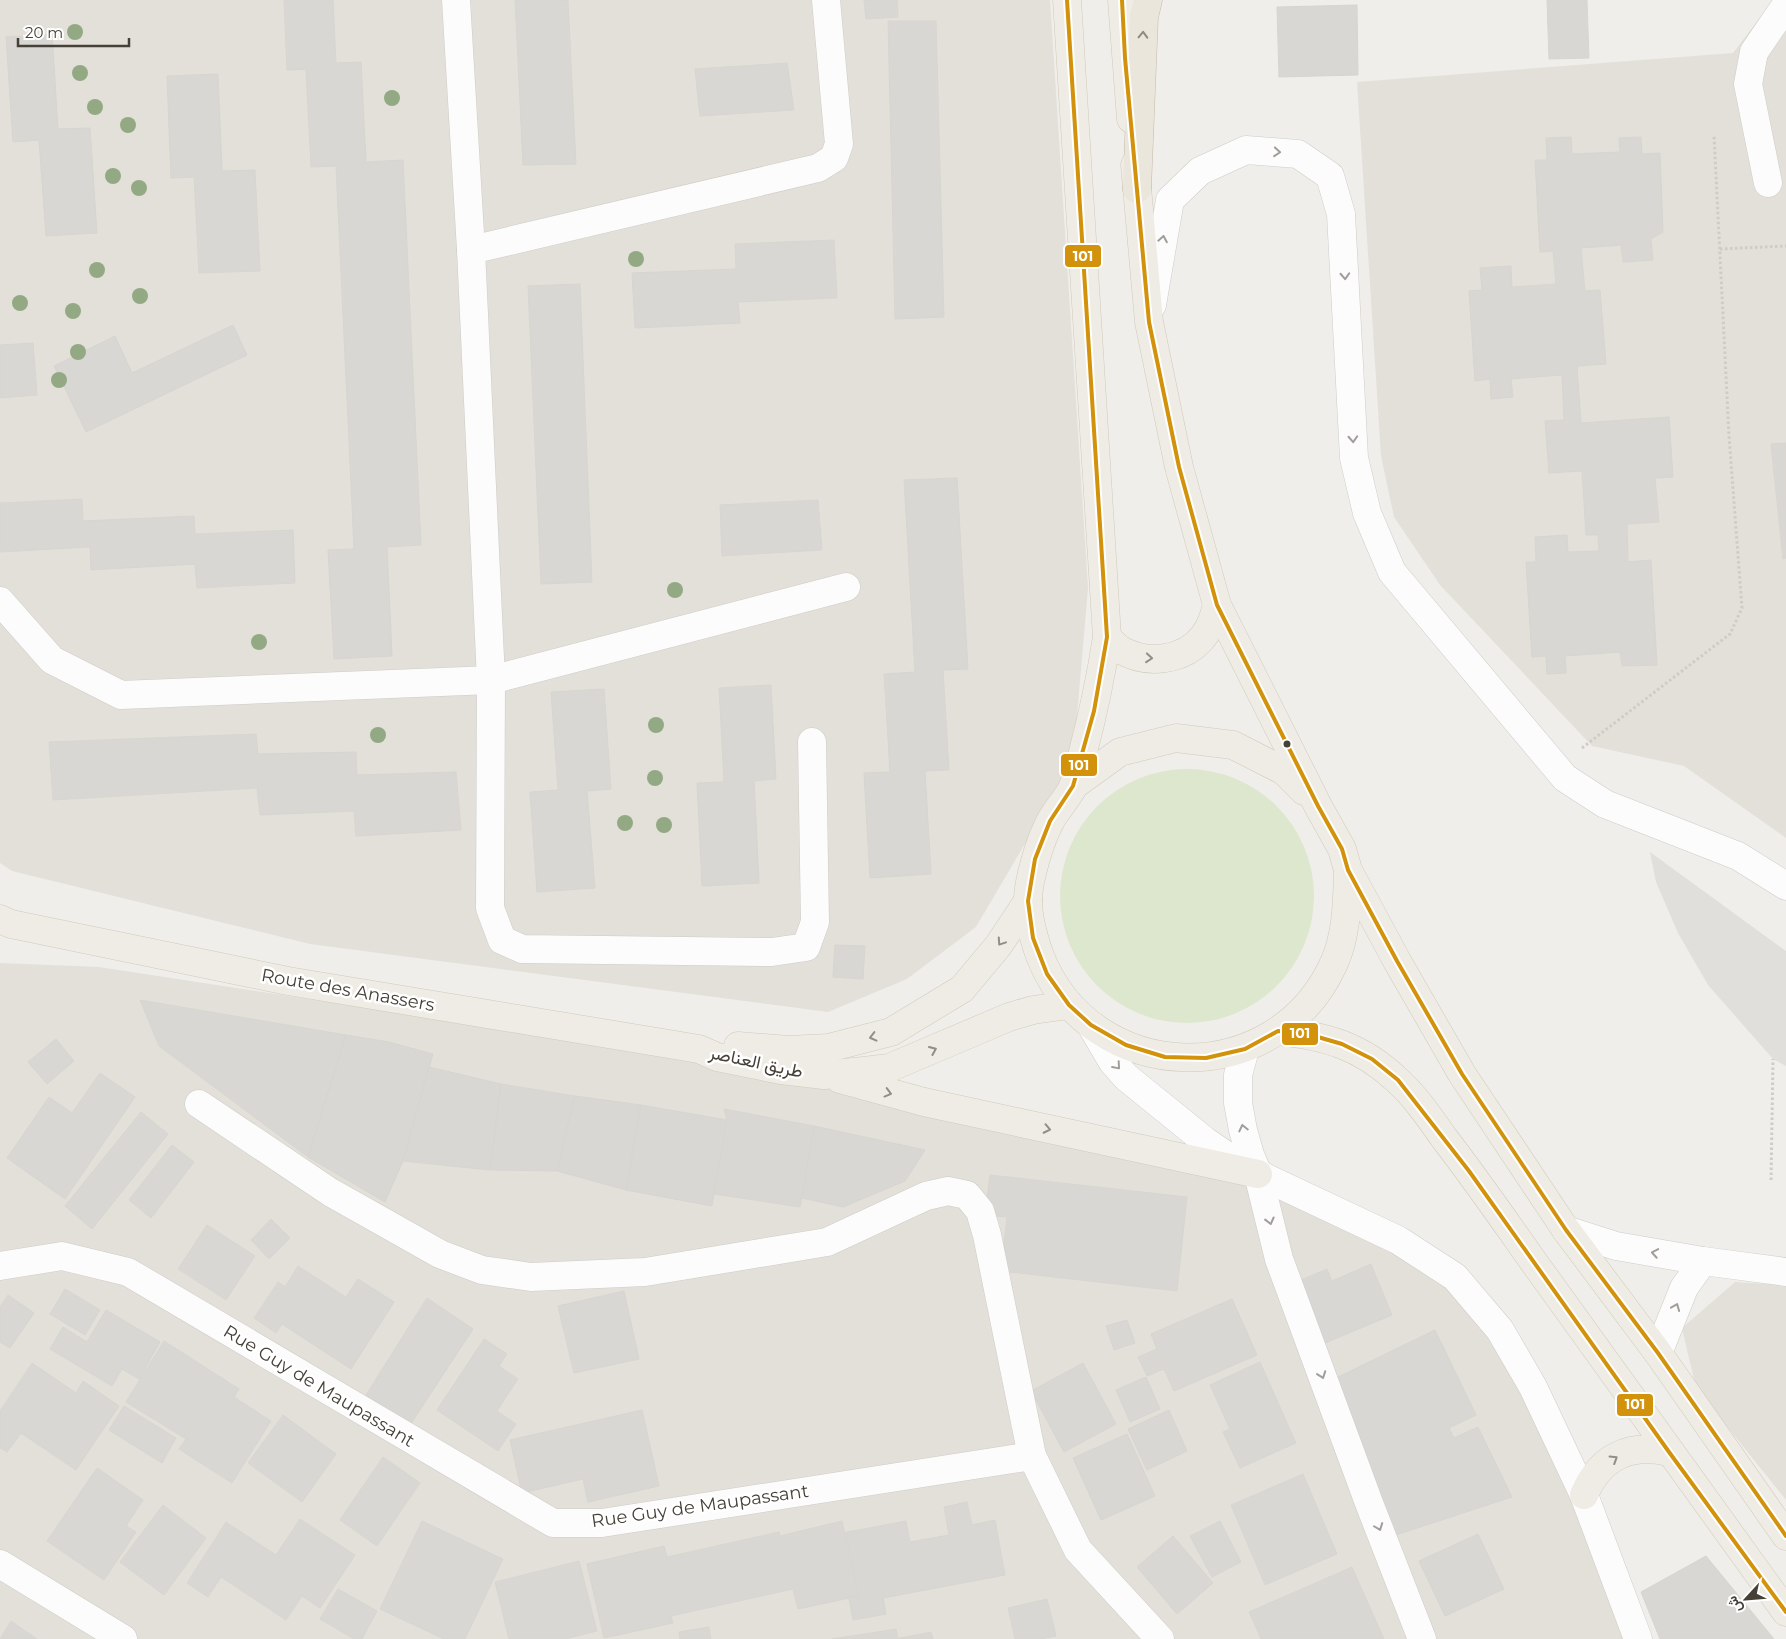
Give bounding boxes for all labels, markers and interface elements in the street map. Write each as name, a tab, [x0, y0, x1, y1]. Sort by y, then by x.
scale bar	[18, 15, 129, 47]
text: 20 m	[25, 23, 63, 42]
one-way arrow	[1138, 31, 1149, 39]
one-way arrow	[1273, 147, 1281, 158]
one-way arrow	[1158, 235, 1168, 243]
line badge: 101	[1064, 244, 1102, 268]
text: 101	[1073, 247, 1093, 265]
one-way arrow	[1339, 273, 1350, 281]
one-way arrow	[1348, 435, 1359, 443]
one-way arrow	[1145, 653, 1153, 664]
unlabelled marker	[1282, 739, 1292, 749]
line badge: 101	[1060, 753, 1098, 777]
text: 101	[1069, 756, 1089, 774]
one-way arrow	[998, 936, 1007, 946]
street label: Route des Anassers	[260, 964, 437, 1016]
line badge: 101	[1281, 1022, 1319, 1046]
text: 101	[1290, 1024, 1310, 1042]
one-way arrow	[870, 1031, 878, 1041]
street label: طريق العناصر	[706, 1041, 805, 1083]
one-way arrow	[928, 1045, 937, 1056]
one-way arrow	[1111, 1060, 1119, 1069]
one-way arrow	[884, 1087, 892, 1097]
one-way arrow	[1042, 1123, 1051, 1134]
one-way arrow	[1238, 1124, 1249, 1133]
one-way arrow	[1264, 1217, 1275, 1226]
one-way arrow	[1651, 1248, 1660, 1258]
one-way arrow	[1670, 1304, 1680, 1312]
street label: Rue Guy de Maupassant	[219, 1320, 419, 1452]
one-way arrow	[1316, 1370, 1326, 1379]
line badge: 101	[1616, 1393, 1654, 1417]
text: 101	[1625, 1395, 1645, 1413]
one-way arrow	[1608, 1455, 1617, 1465]
street label: Rue Guy de Maupassant	[590, 1480, 810, 1532]
one-way arrow	[1373, 1522, 1383, 1531]
north arrow	[1721, 1574, 1771, 1624]
text: ش	[1722, 1593, 1746, 1616]

